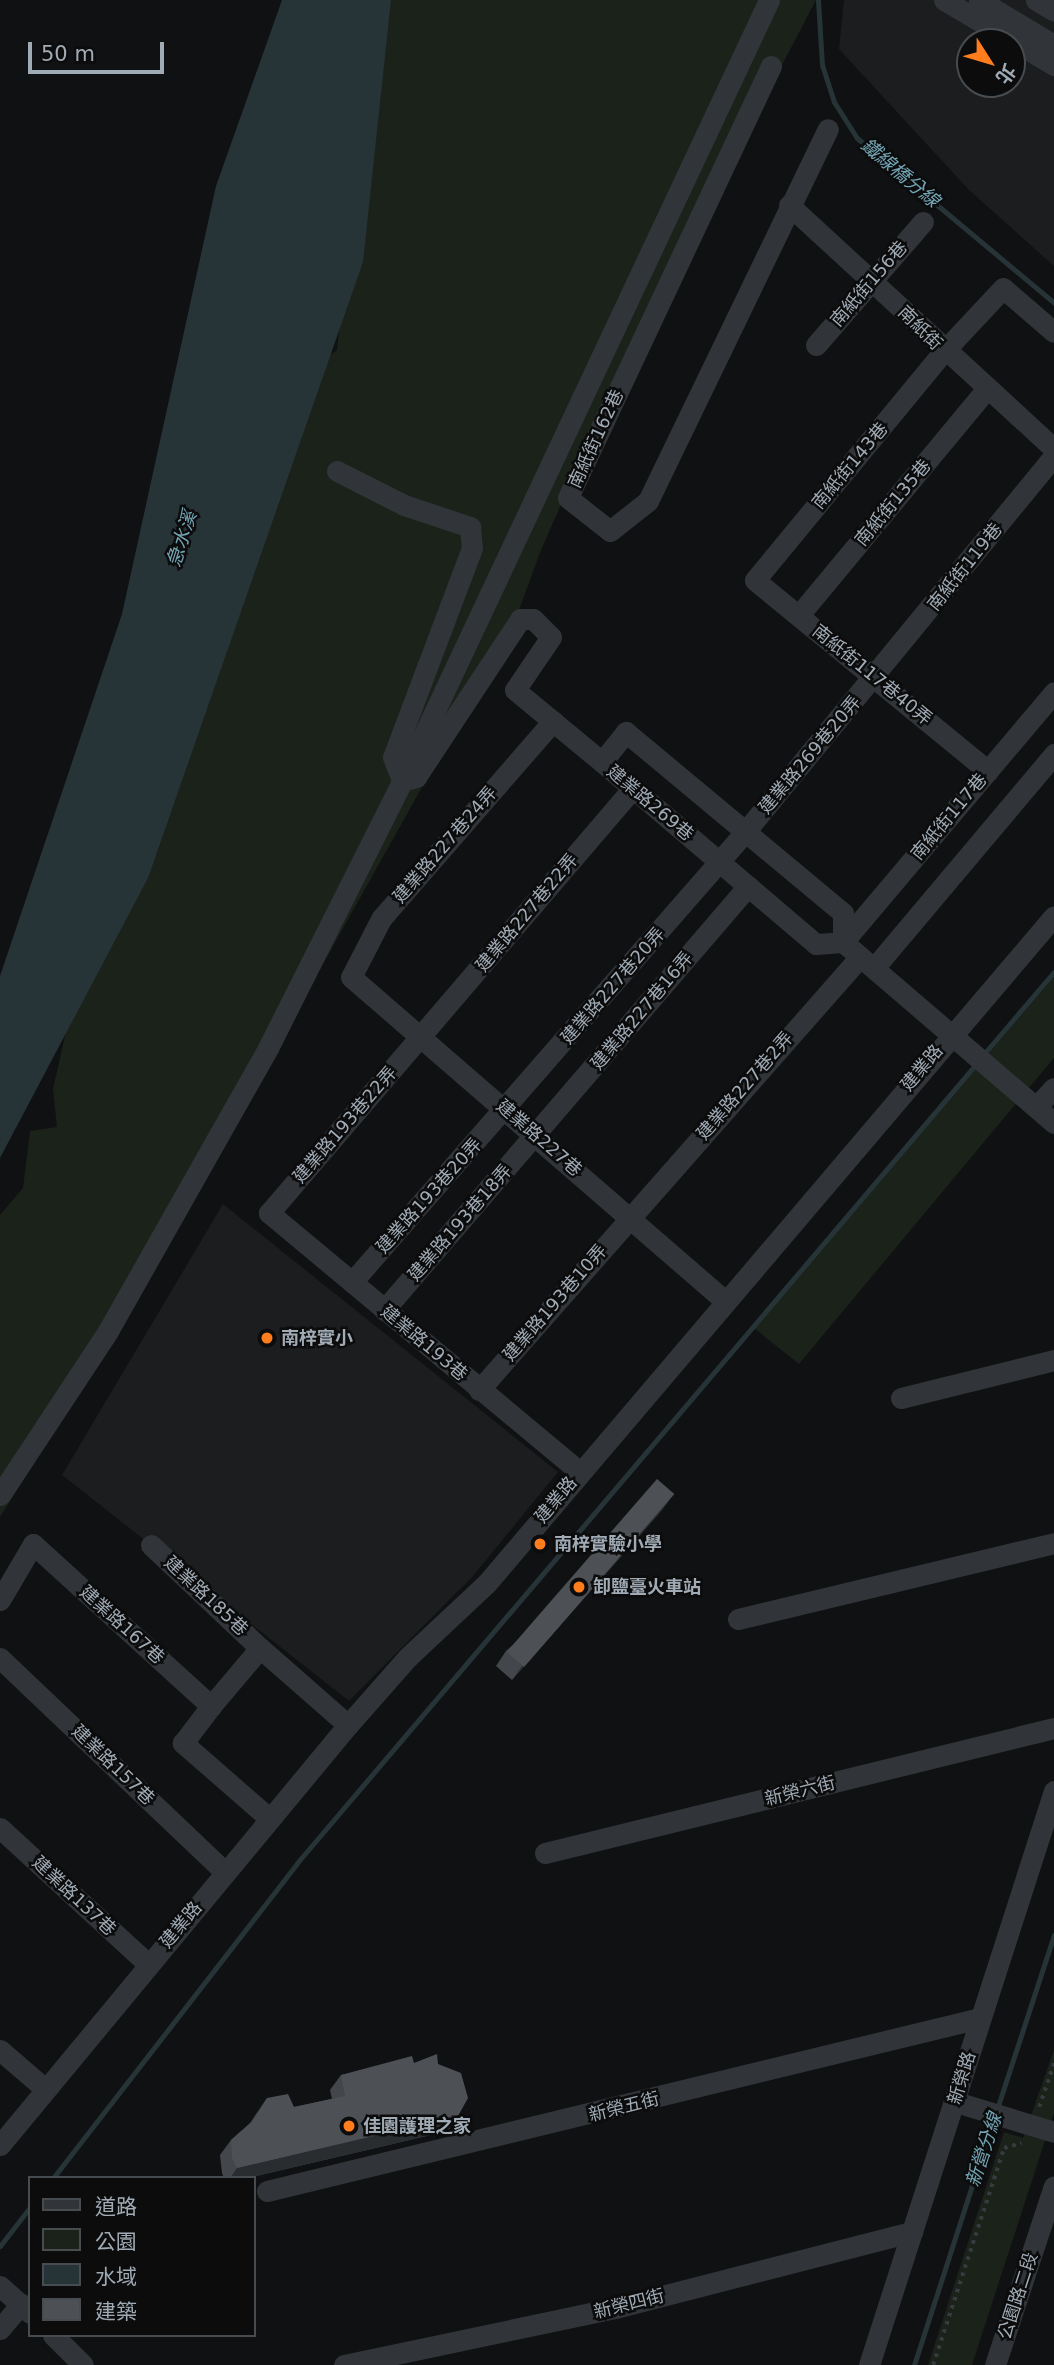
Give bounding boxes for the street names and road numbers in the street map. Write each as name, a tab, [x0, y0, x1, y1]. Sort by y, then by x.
street label: 南紙街156巷	[826, 237, 912, 331]
street label: 南紙街	[893, 301, 947, 355]
street label: 南紙街162巷	[564, 386, 628, 492]
street label: 南紙街143巷	[808, 418, 892, 514]
street label: 南紙街135巷	[851, 455, 935, 551]
street label: 南紙街119巷	[923, 519, 1007, 615]
street label: 南紙街117巷40弄	[808, 620, 936, 730]
street label: 建業路269巷20弄	[754, 692, 866, 818]
street label: 建業路269巷	[602, 761, 698, 845]
street label: 南紙街117巷	[907, 769, 991, 865]
street label: 建業路227巷24弄	[389, 782, 501, 908]
street label: 建業路227巷22弄	[471, 850, 583, 976]
street label: 建業路227巷20弄	[557, 923, 669, 1049]
street label: 建業路227巷16弄	[586, 948, 698, 1074]
street label: 建業路227巷2弄	[692, 1028, 798, 1144]
street label: 建業路	[896, 1040, 948, 1096]
street label: 建業路193巷22弄	[289, 1062, 401, 1188]
street label: 建業路227巷	[492, 1095, 586, 1181]
street label: 建業路193巷20弄	[372, 1134, 486, 1258]
street label: 建業路193巷18弄	[404, 1160, 516, 1286]
street label: 建業路193巷10弄	[499, 1240, 611, 1366]
street label: 建業路193巷	[376, 1301, 472, 1385]
street label: 建業路	[530, 1472, 582, 1528]
street label: 建業路185巷	[160, 1552, 252, 1640]
street label: 建業路167巷	[75, 1581, 169, 1669]
street label: 建業路157巷	[67, 1720, 159, 1810]
street label: 新榮六街	[762, 1772, 838, 1810]
street label: 建業路137巷	[28, 1852, 120, 1940]
street label: 建業路	[155, 1897, 207, 1953]
street label: 新榮路	[944, 2049, 980, 2107]
street label: 新榮五街	[586, 2088, 662, 2126]
street label: 公園路二段	[994, 2250, 1042, 2342]
street label: 新榮四街	[591, 2285, 667, 2323]

